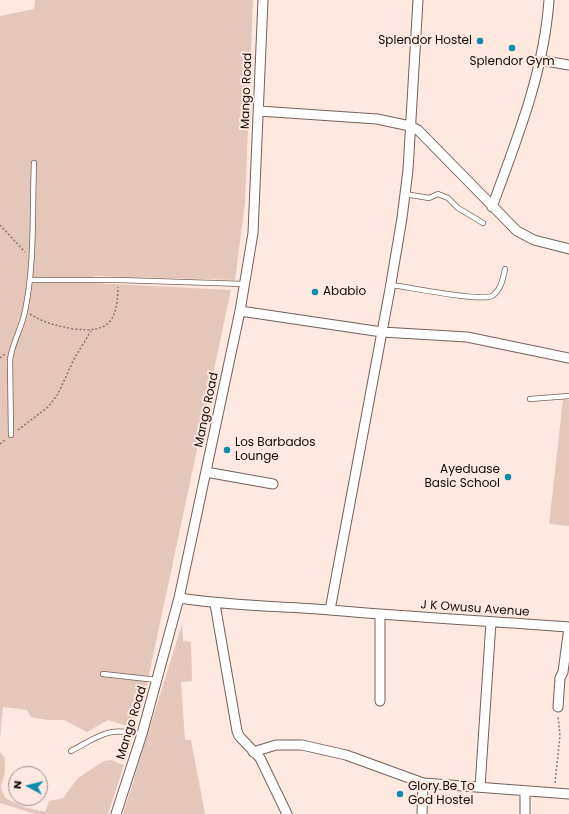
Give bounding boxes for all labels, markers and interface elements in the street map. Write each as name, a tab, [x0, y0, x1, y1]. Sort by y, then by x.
place label: Splendor Hostel	[378, 34, 472, 48]
marker: Splendor Hostel	[475, 36, 485, 46]
marker: Splendor Gym	[507, 43, 517, 53]
street label: Mango Road	[238, 53, 256, 129]
place label: Splendor Gym	[469, 55, 555, 69]
place label: Ababio	[323, 285, 366, 299]
marker: Ababio	[310, 287, 320, 297]
street label: Mango Road	[192, 371, 222, 449]
place label: Los Barbados Lounge	[235, 436, 316, 464]
marker: Los Barbados Lounge	[222, 445, 232, 455]
place label: Ayeduase Basic School	[425, 463, 500, 491]
marker: Ayeduase Basic School	[503, 472, 513, 482]
street label: J K Owusu Avenue	[420, 598, 530, 620]
street label: Mango Road	[114, 684, 150, 762]
north arrow	[8, 766, 48, 806]
text: N	[9, 780, 26, 790]
place label: Glory Be To God Hostel	[408, 780, 475, 808]
marker: Glory Be To God Hostel	[395, 789, 405, 799]

